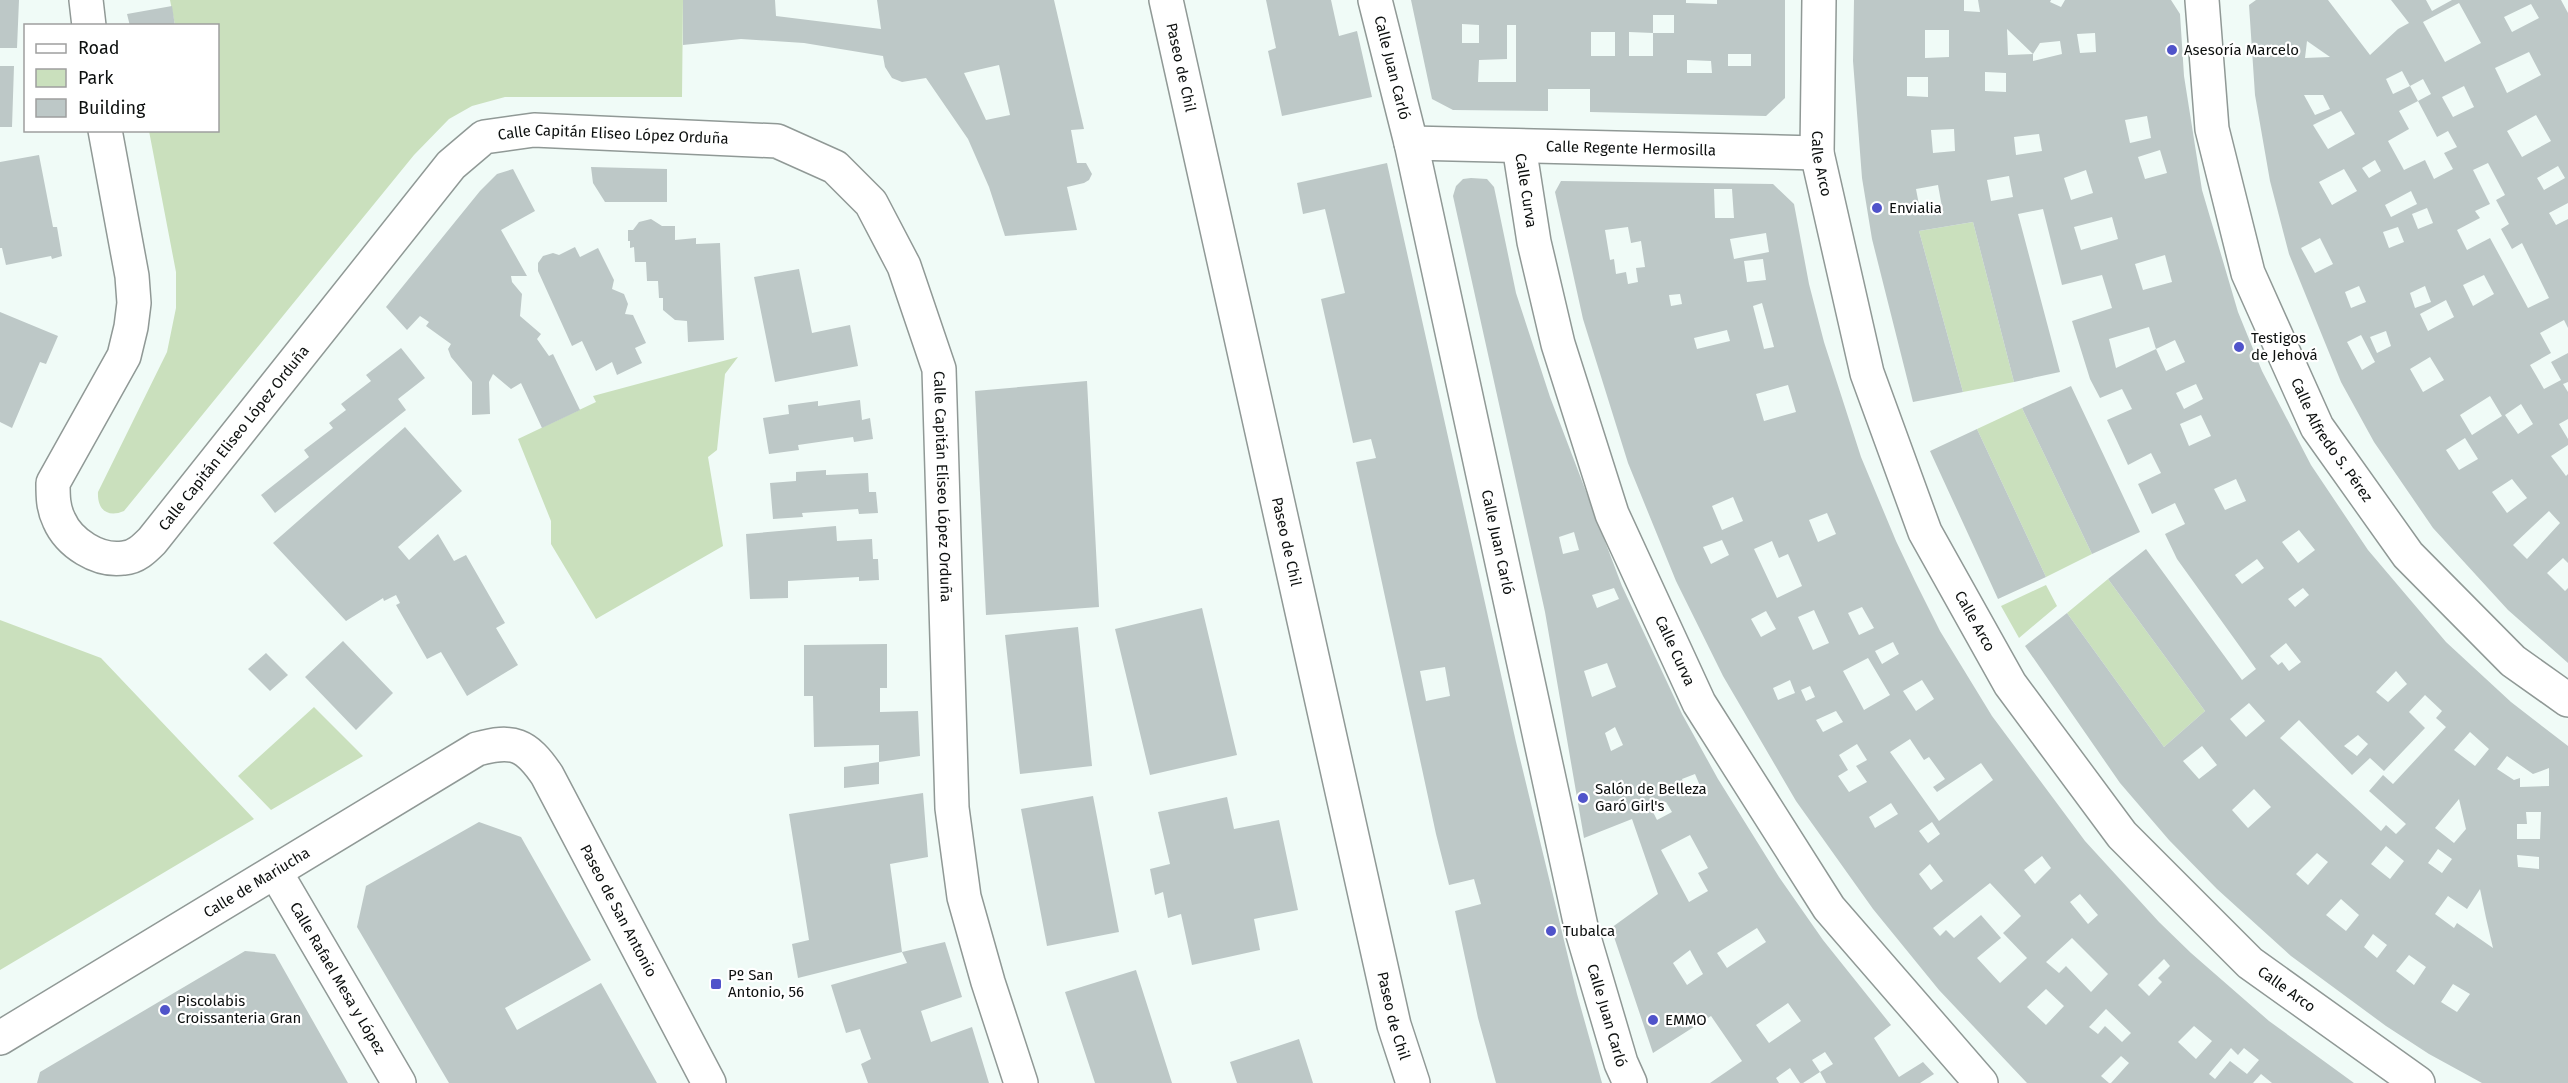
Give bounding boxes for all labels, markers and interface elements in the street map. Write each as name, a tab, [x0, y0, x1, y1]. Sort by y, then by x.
street label: Calle Juan Carló	[1370, 14, 1414, 122]
street label: Paseo de Chil	[1162, 21, 1200, 114]
legend	[24, 24, 219, 132]
text: Road	[78, 37, 120, 59]
place label: Asesoría Marcelo	[2184, 41, 2299, 59]
marker: Asesoría Marcelo	[2165, 43, 2179, 57]
text: Park	[78, 67, 114, 89]
text: Building	[78, 97, 146, 119]
street label: Calle Capitán Eliseo López Orduña	[497, 121, 729, 148]
street label: Calle Arco	[1808, 130, 1836, 198]
street label: Calle Regente Hermosilla	[1546, 137, 1716, 160]
street label: Calle Curva	[1511, 152, 1541, 229]
place label: Envialia	[1889, 199, 1942, 217]
marker: Envialia	[1870, 201, 1884, 215]
place label: Testigos de Jehová	[2251, 329, 2318, 364]
marker: Testigos de Jehová	[2232, 340, 2246, 354]
street label: Calle Capitán Eliseo López Orduña	[155, 342, 313, 534]
street label: Calle Capitán Eliseo López Orduña	[930, 371, 955, 603]
street label: Calle Alfredo S. Pérez	[2287, 375, 2377, 506]
street label: Calle Juan Carló	[1478, 488, 1518, 596]
street label: Paseo de Chil	[1268, 496, 1305, 589]
street label: Calle Arco	[1951, 588, 1999, 655]
street label: Calle Curva	[1651, 613, 1699, 689]
place label: Salón de Belleza Garó Girl's	[1595, 780, 1707, 815]
marker: Salón de Belleza Garó Girl's	[1576, 791, 1590, 805]
street label: Paseo de San Antonio	[576, 841, 661, 980]
street label: Calle de Mariucha	[200, 843, 313, 922]
street label: Calle Rafael Mesa y López	[286, 899, 389, 1058]
place label: Tubalca	[1563, 922, 1615, 940]
marker: Tubalca	[1544, 924, 1558, 938]
street label: Calle Juan Carló	[1583, 962, 1631, 1069]
street label: Calle Arco	[2254, 962, 2319, 1016]
place label: Pº San Antonio, 56	[728, 966, 804, 1001]
street label: Paseo de Chil	[1373, 970, 1414, 1063]
marker: Pº San Antonio, 56	[709, 977, 723, 991]
place label: Piscolabis Croissanteria Gran	[177, 992, 301, 1027]
marker: Piscolabis Croissanteria Gran	[158, 1003, 172, 1017]
place label: EMMO	[1665, 1011, 1707, 1029]
marker: EMMO	[1646, 1013, 1660, 1027]

